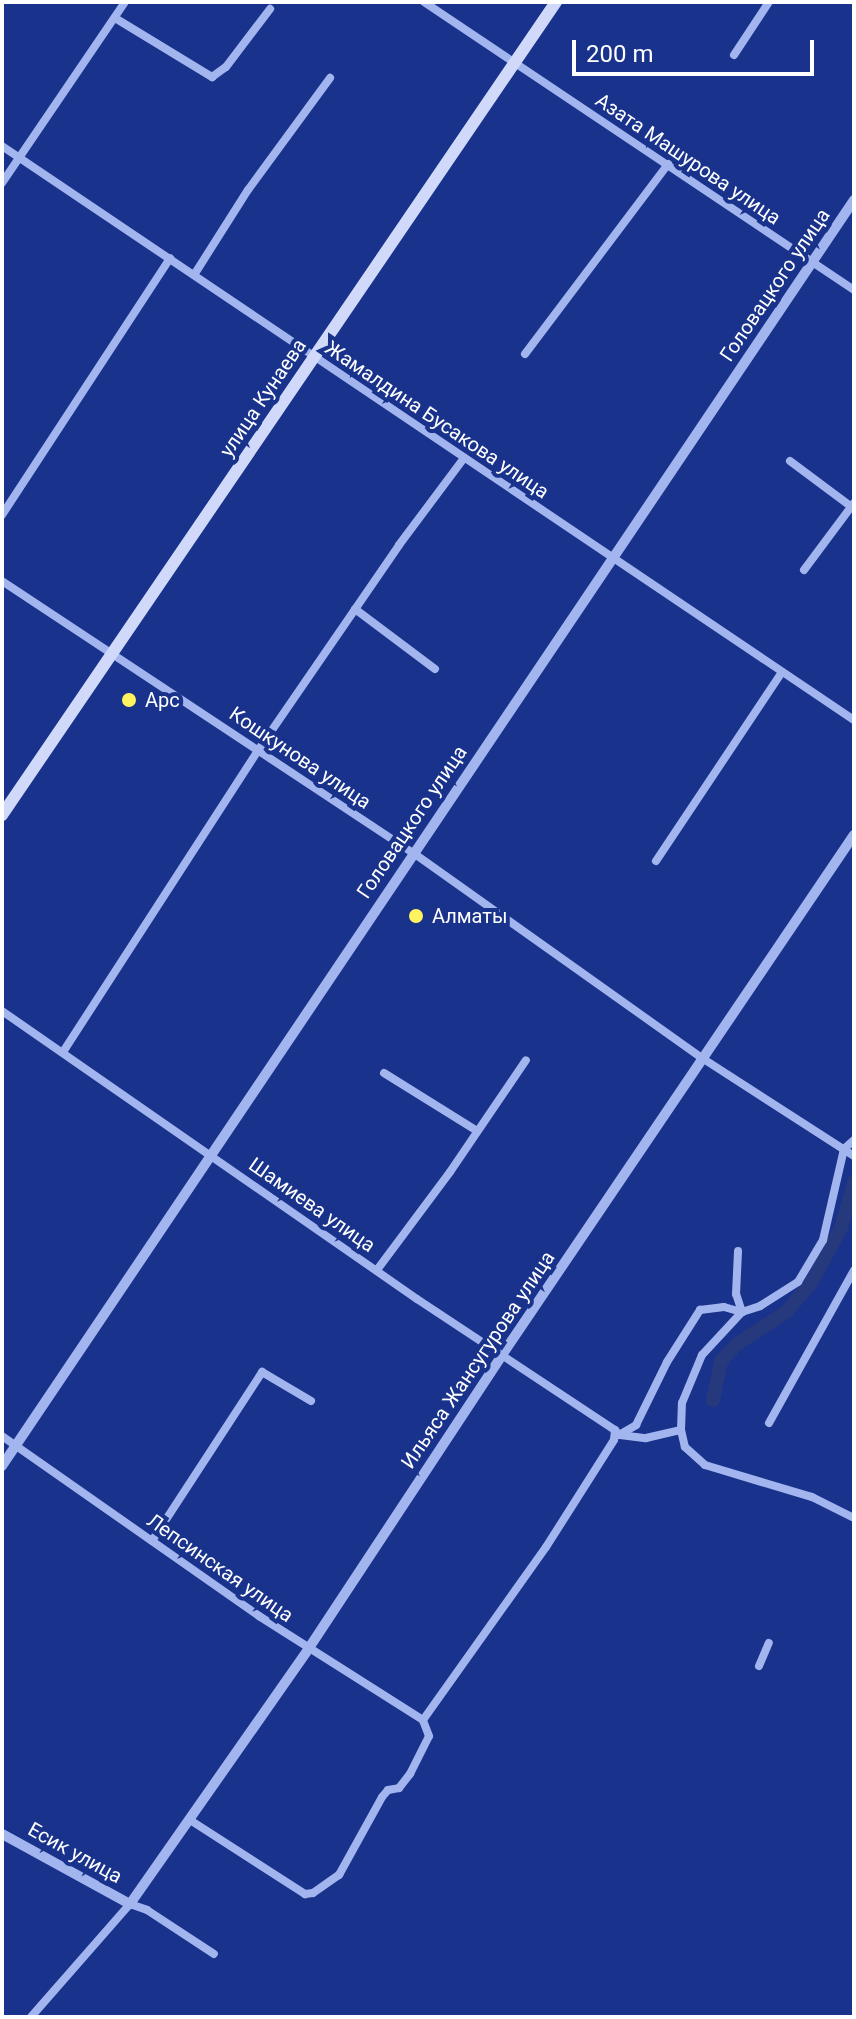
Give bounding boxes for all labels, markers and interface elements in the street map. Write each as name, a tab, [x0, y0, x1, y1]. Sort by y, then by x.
scale bar	[576, 24, 818, 74]
text: 200 m	[586, 40, 653, 68]
street label: Азата Машурова улица	[591, 88, 785, 230]
street label: Головацкого улица	[715, 204, 835, 366]
street label: улица Кунаева	[215, 334, 311, 462]
street label: Жамалдина Бусакова улица	[321, 336, 553, 504]
place label: Арс	[145, 688, 180, 712]
marker: Арс	[120, 691, 138, 709]
street label: Кошкунова улица	[225, 702, 375, 814]
street label: Головацкого улица	[352, 741, 472, 903]
place label: Алматы	[432, 904, 507, 928]
marker: Алматы	[407, 907, 425, 925]
street label: Шамиева улица	[244, 1152, 380, 1258]
street label: Ильяса Жансугурова улица	[396, 1247, 560, 1473]
street label: Лепсинская улица	[142, 1509, 298, 1627]
street label: Есик улица	[24, 1817, 126, 1889]

